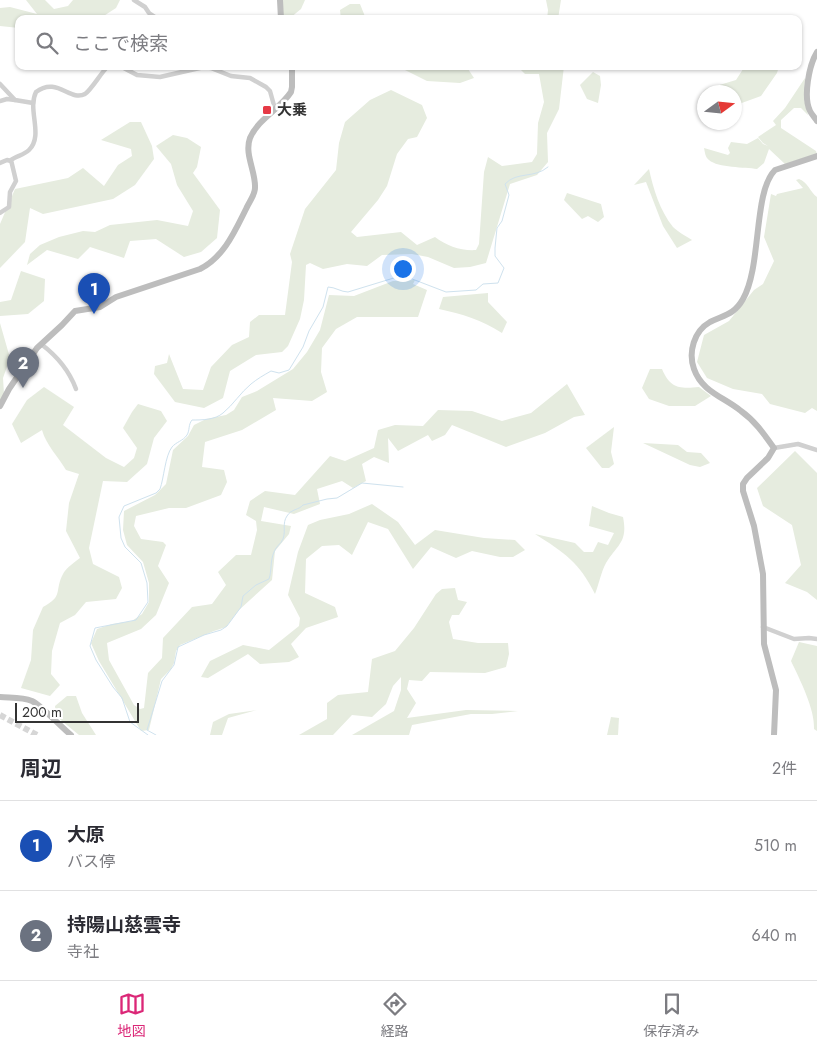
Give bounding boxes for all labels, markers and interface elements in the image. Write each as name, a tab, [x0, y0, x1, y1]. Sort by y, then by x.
search box	[15, 15, 802, 70]
icon: search	[33, 29, 61, 57]
text: ここで検索	[73, 30, 168, 57]
north arrow	[697, 85, 742, 130]
place label: 大乗	[277, 99, 307, 121]
marker: 大乗	[261, 104, 273, 116]
your location	[390, 256, 416, 282]
pin: 1	[78, 273, 110, 314]
pin: 2	[7, 347, 39, 388]
scale bar	[15, 700, 139, 723]
text: 200 m	[22, 702, 62, 722]
text: 周辺	[20, 754, 62, 784]
text: 2件	[772, 757, 797, 780]
text: 大原	[67, 821, 105, 848]
text: 1	[32, 834, 40, 857]
text: 510 m	[754, 834, 797, 857]
text: バス停	[67, 850, 115, 873]
text: 持陽山慈雲寺	[67, 911, 181, 938]
text: 2	[31, 924, 41, 947]
text: 640 m	[752, 924, 797, 947]
text: 寺社	[67, 940, 99, 963]
tab: 地図	[118, 990, 146, 1041]
tab: 経路	[381, 990, 409, 1041]
tab: 保存済み	[644, 990, 700, 1041]

